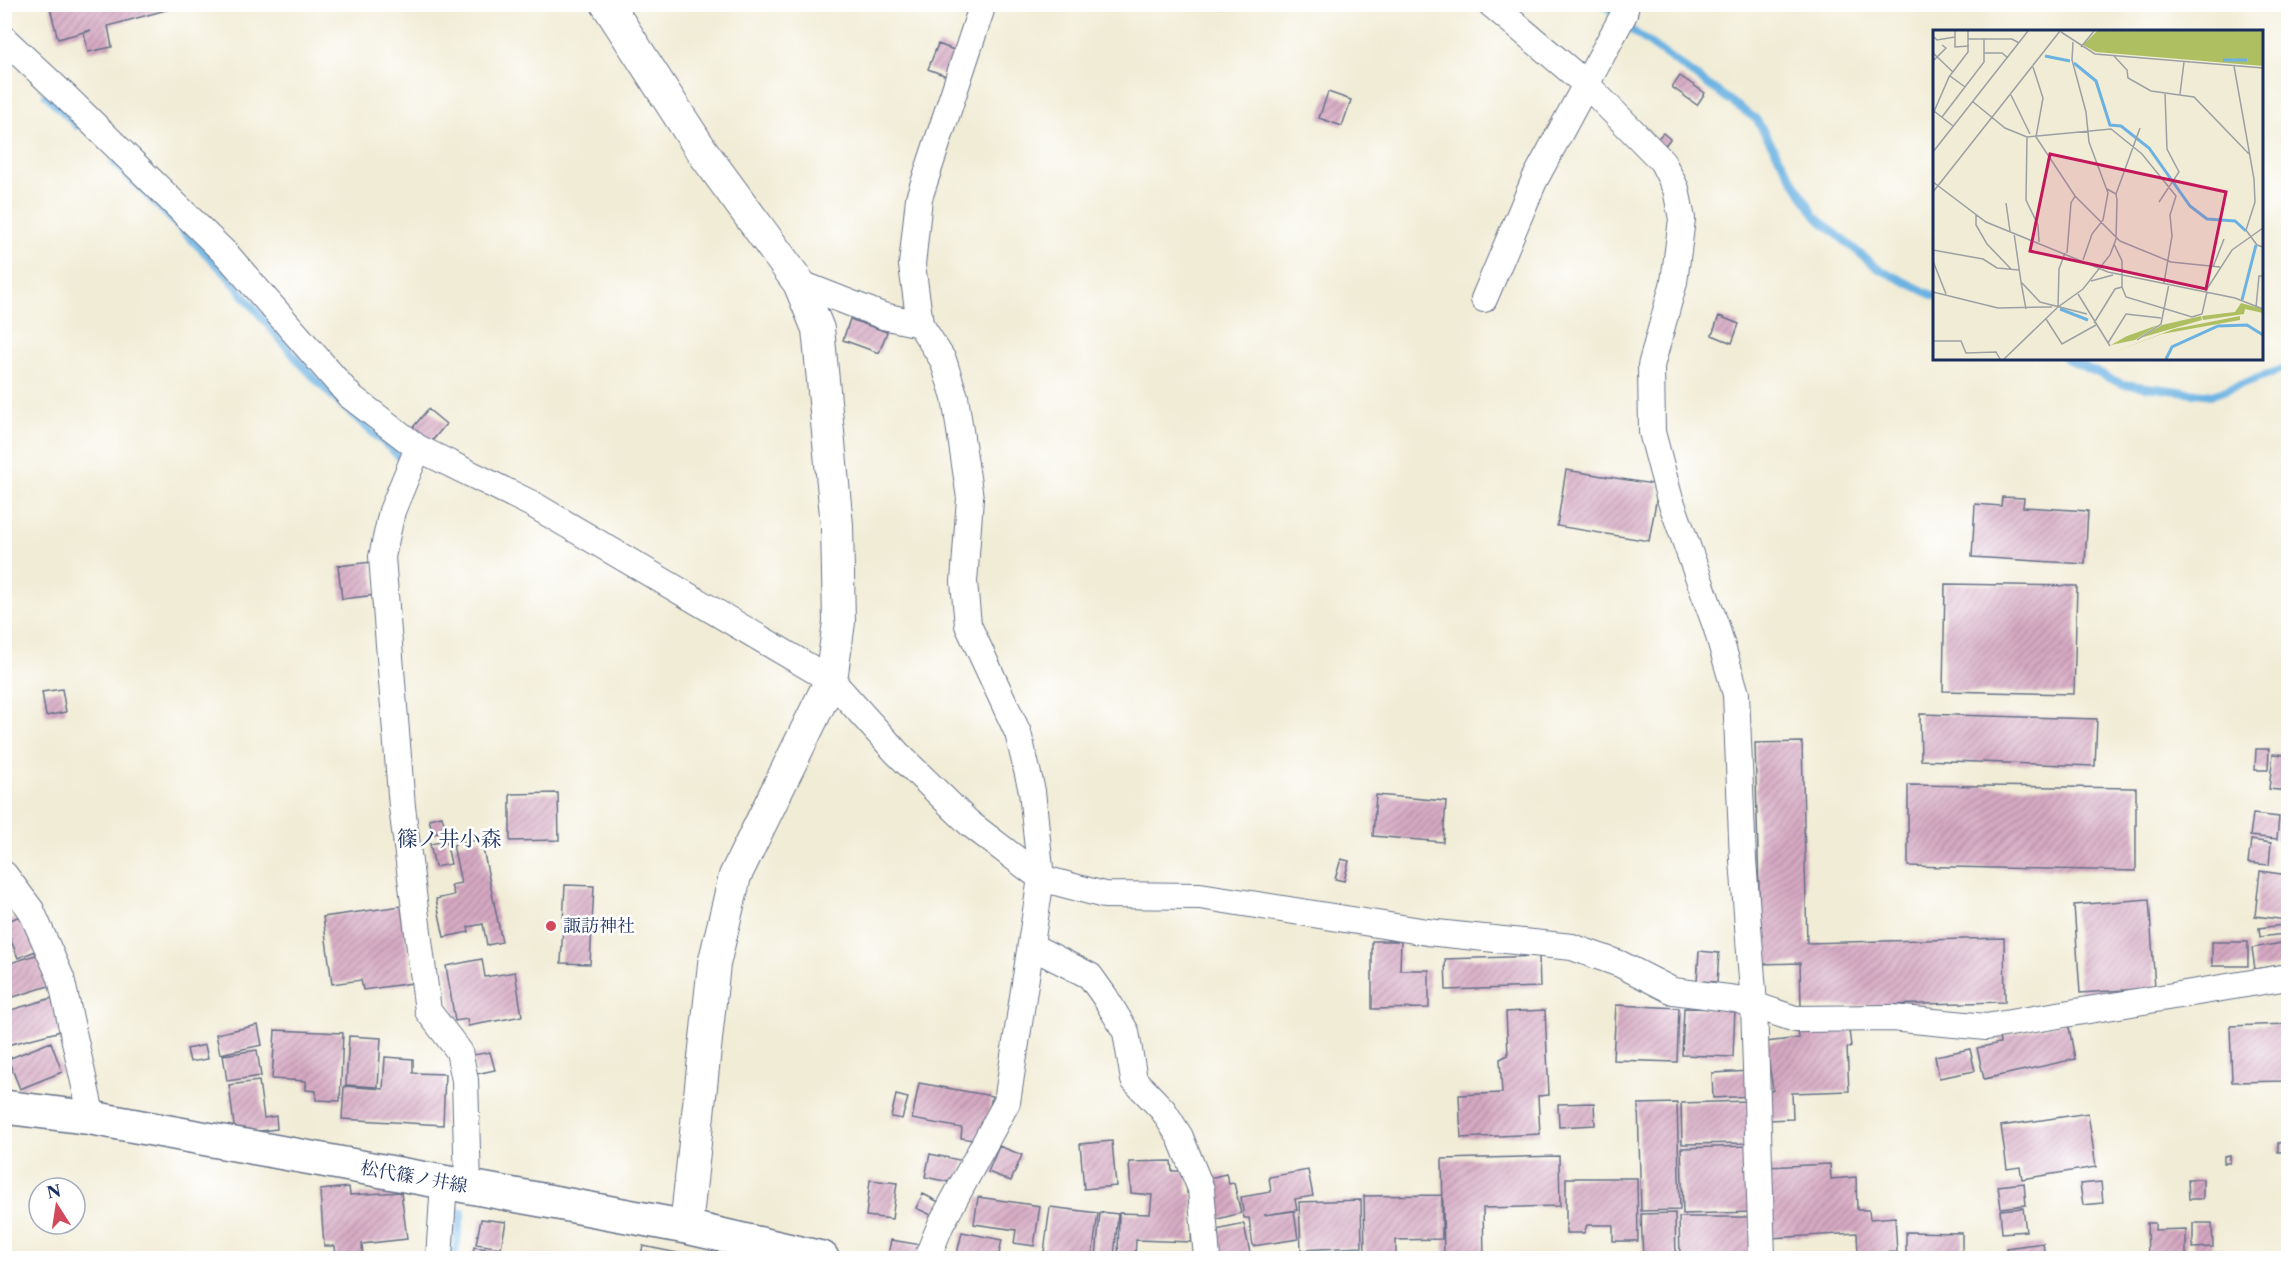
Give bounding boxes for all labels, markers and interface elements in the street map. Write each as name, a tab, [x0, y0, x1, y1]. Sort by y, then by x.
inset map	[1933, 30, 2263, 360]
district label: 篠ノ井小森	[397, 826, 502, 851]
place label: 諏訪神社	[563, 915, 635, 937]
marker: 諏訪神社	[544, 919, 558, 933]
street label: 松代篠ノ井線	[359, 1157, 469, 1197]
north arrow	[27, 1176, 87, 1236]
text: N	[45, 1180, 63, 1203]

